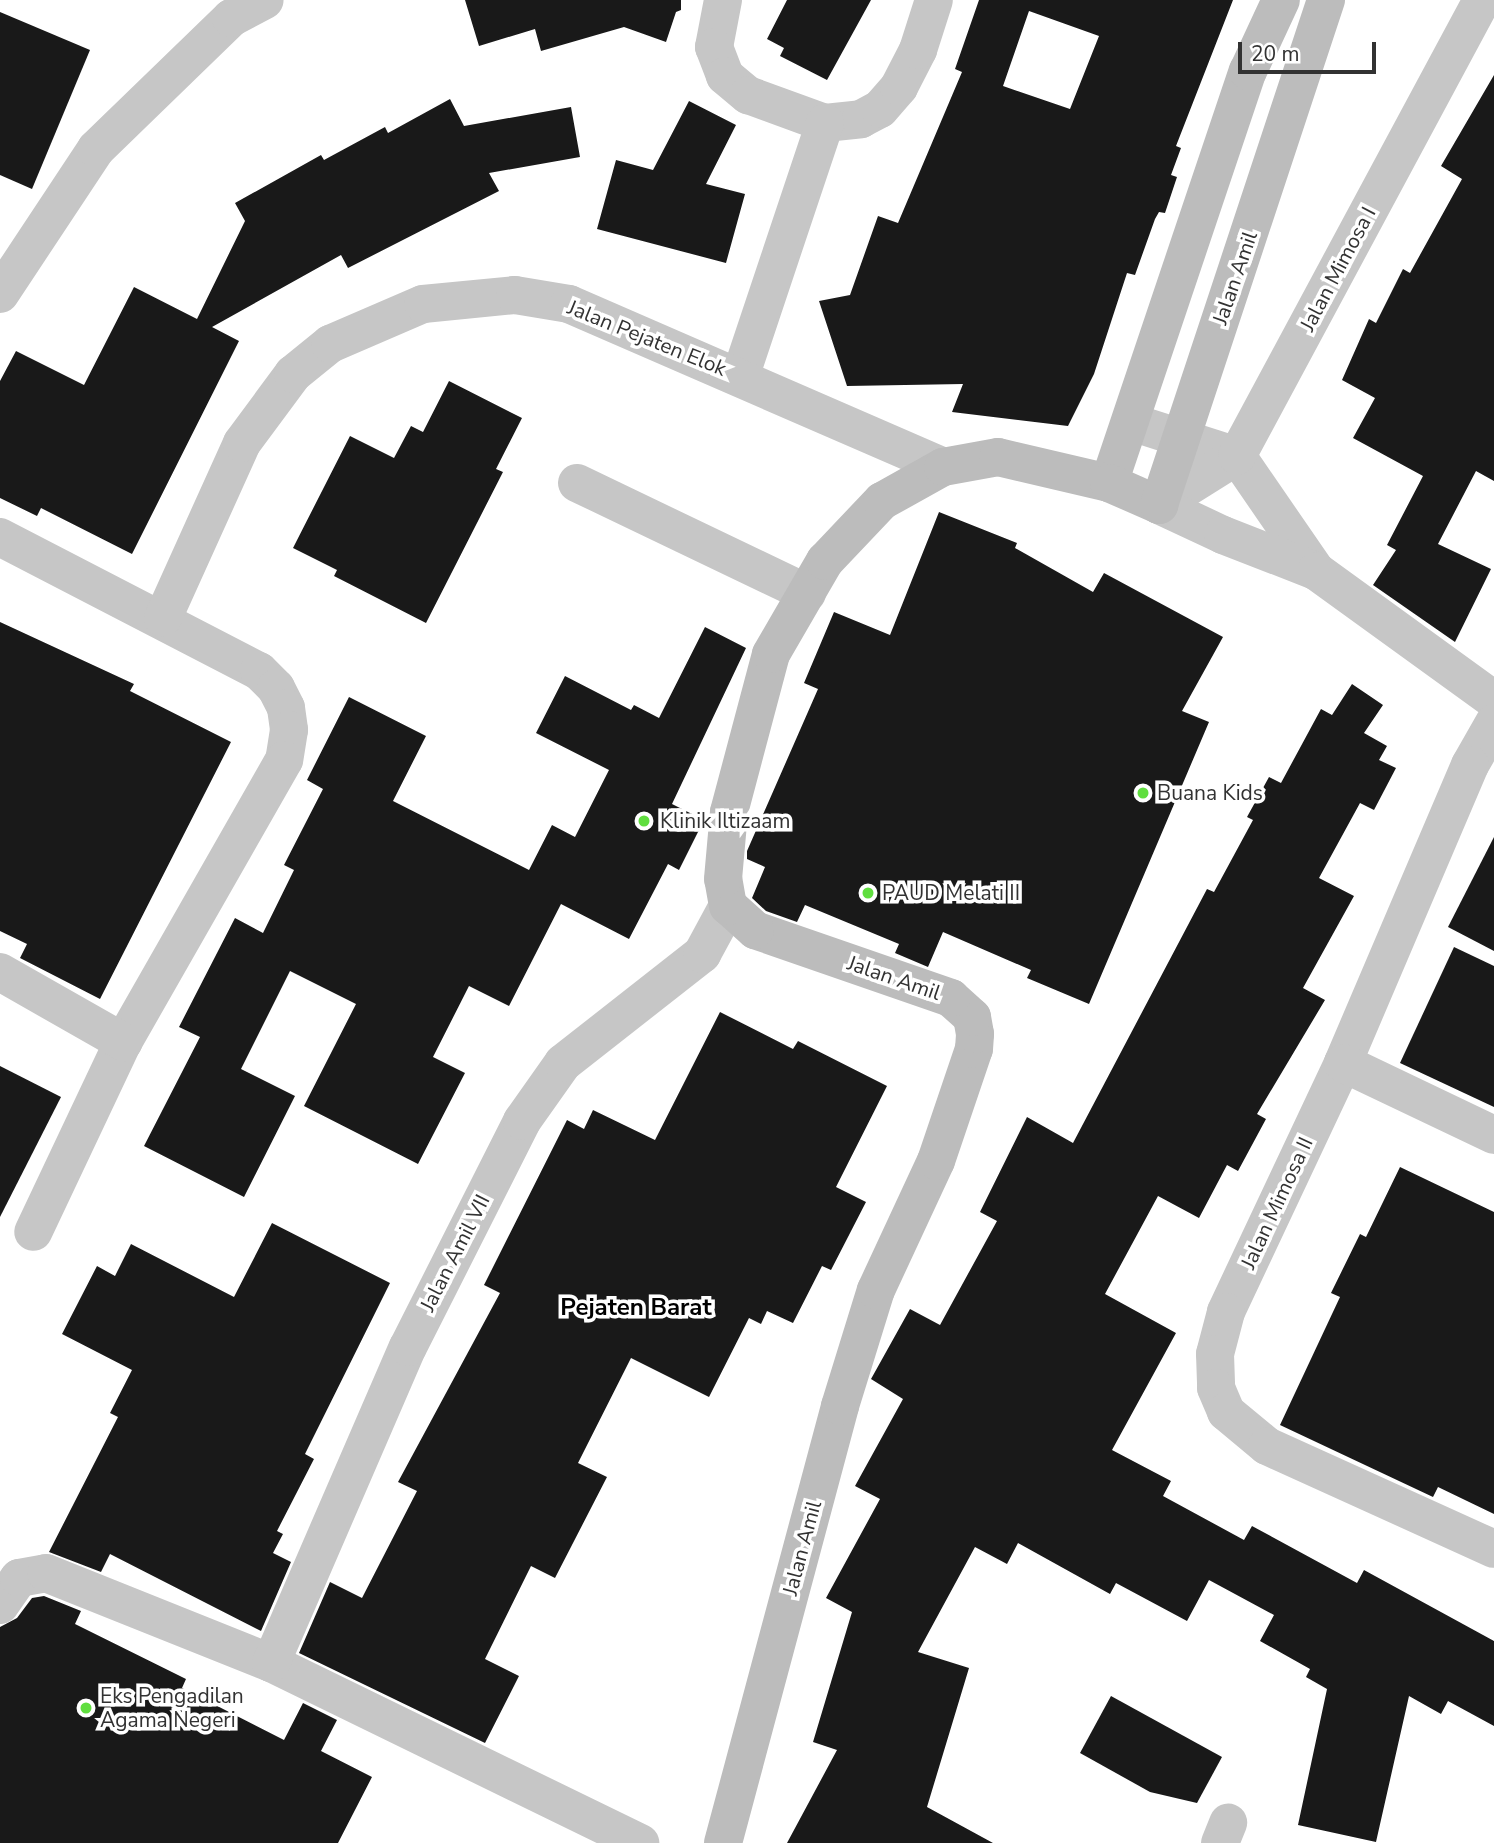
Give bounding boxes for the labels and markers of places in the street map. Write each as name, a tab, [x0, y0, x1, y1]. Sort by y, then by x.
place label: Buana Kids	[1157, 780, 1263, 806]
marker: Buana Kids	[1135, 785, 1151, 801]
place label: Klinik Iltizaam	[660, 808, 790, 834]
marker: Klinik Iltizaam	[634, 811, 654, 831]
place label: PAUD Melati II	[882, 880, 1020, 906]
marker: PAUD Melati II	[860, 885, 876, 901]
place label: Eks Pengadilan Agama Negeri	[100, 1683, 244, 1733]
marker: Eks Pengadilan Agama Negeri	[78, 1700, 94, 1716]

